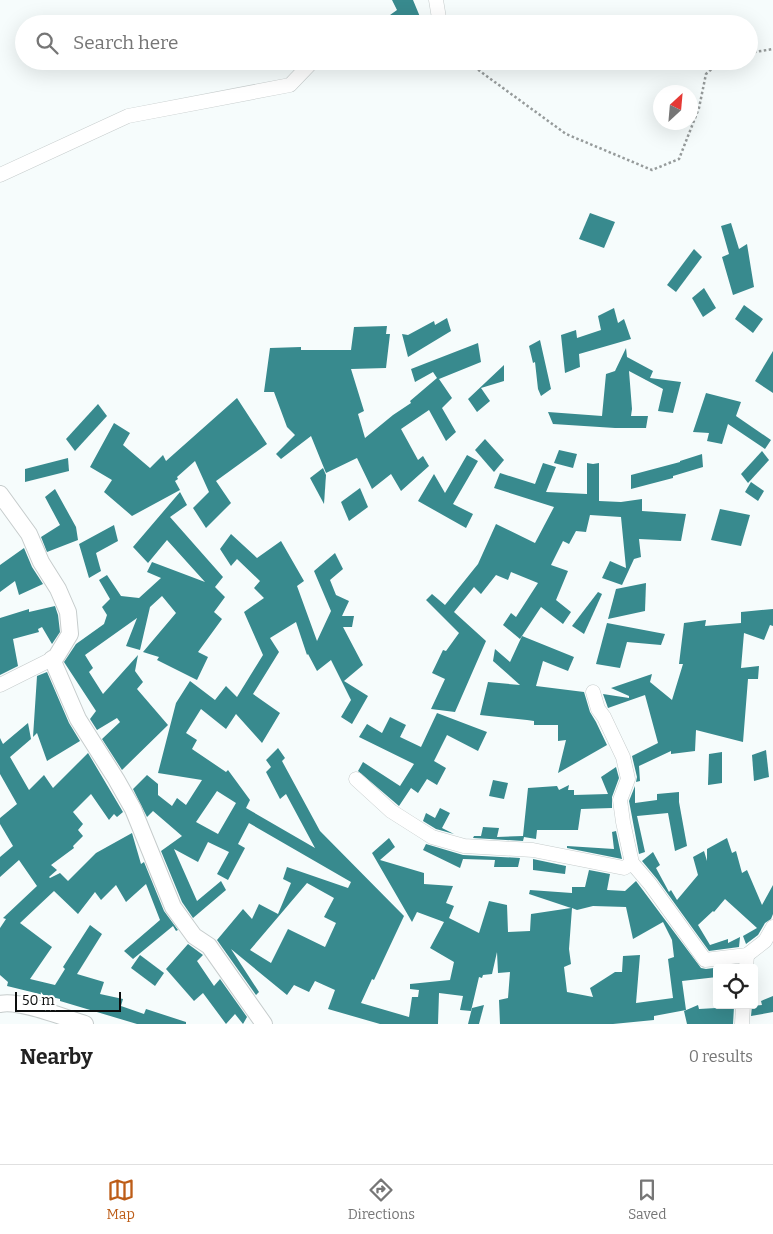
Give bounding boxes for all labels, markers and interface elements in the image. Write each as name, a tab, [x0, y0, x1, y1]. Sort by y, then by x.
search box	[15, 15, 758, 70]
icon: search	[33, 29, 61, 57]
text: Search here	[73, 31, 178, 54]
north arrow	[653, 85, 698, 130]
map controls	[713, 964, 758, 1009]
button: locate	[713, 964, 758, 1009]
scale bar	[15, 989, 121, 1012]
text: 50 m	[22, 992, 55, 1009]
text: Nearby	[20, 1044, 93, 1070]
text: 0 results	[689, 1047, 753, 1066]
tab: Map	[106, 1176, 135, 1223]
tab: Directions	[348, 1176, 415, 1223]
tab: Saved	[628, 1176, 667, 1223]

